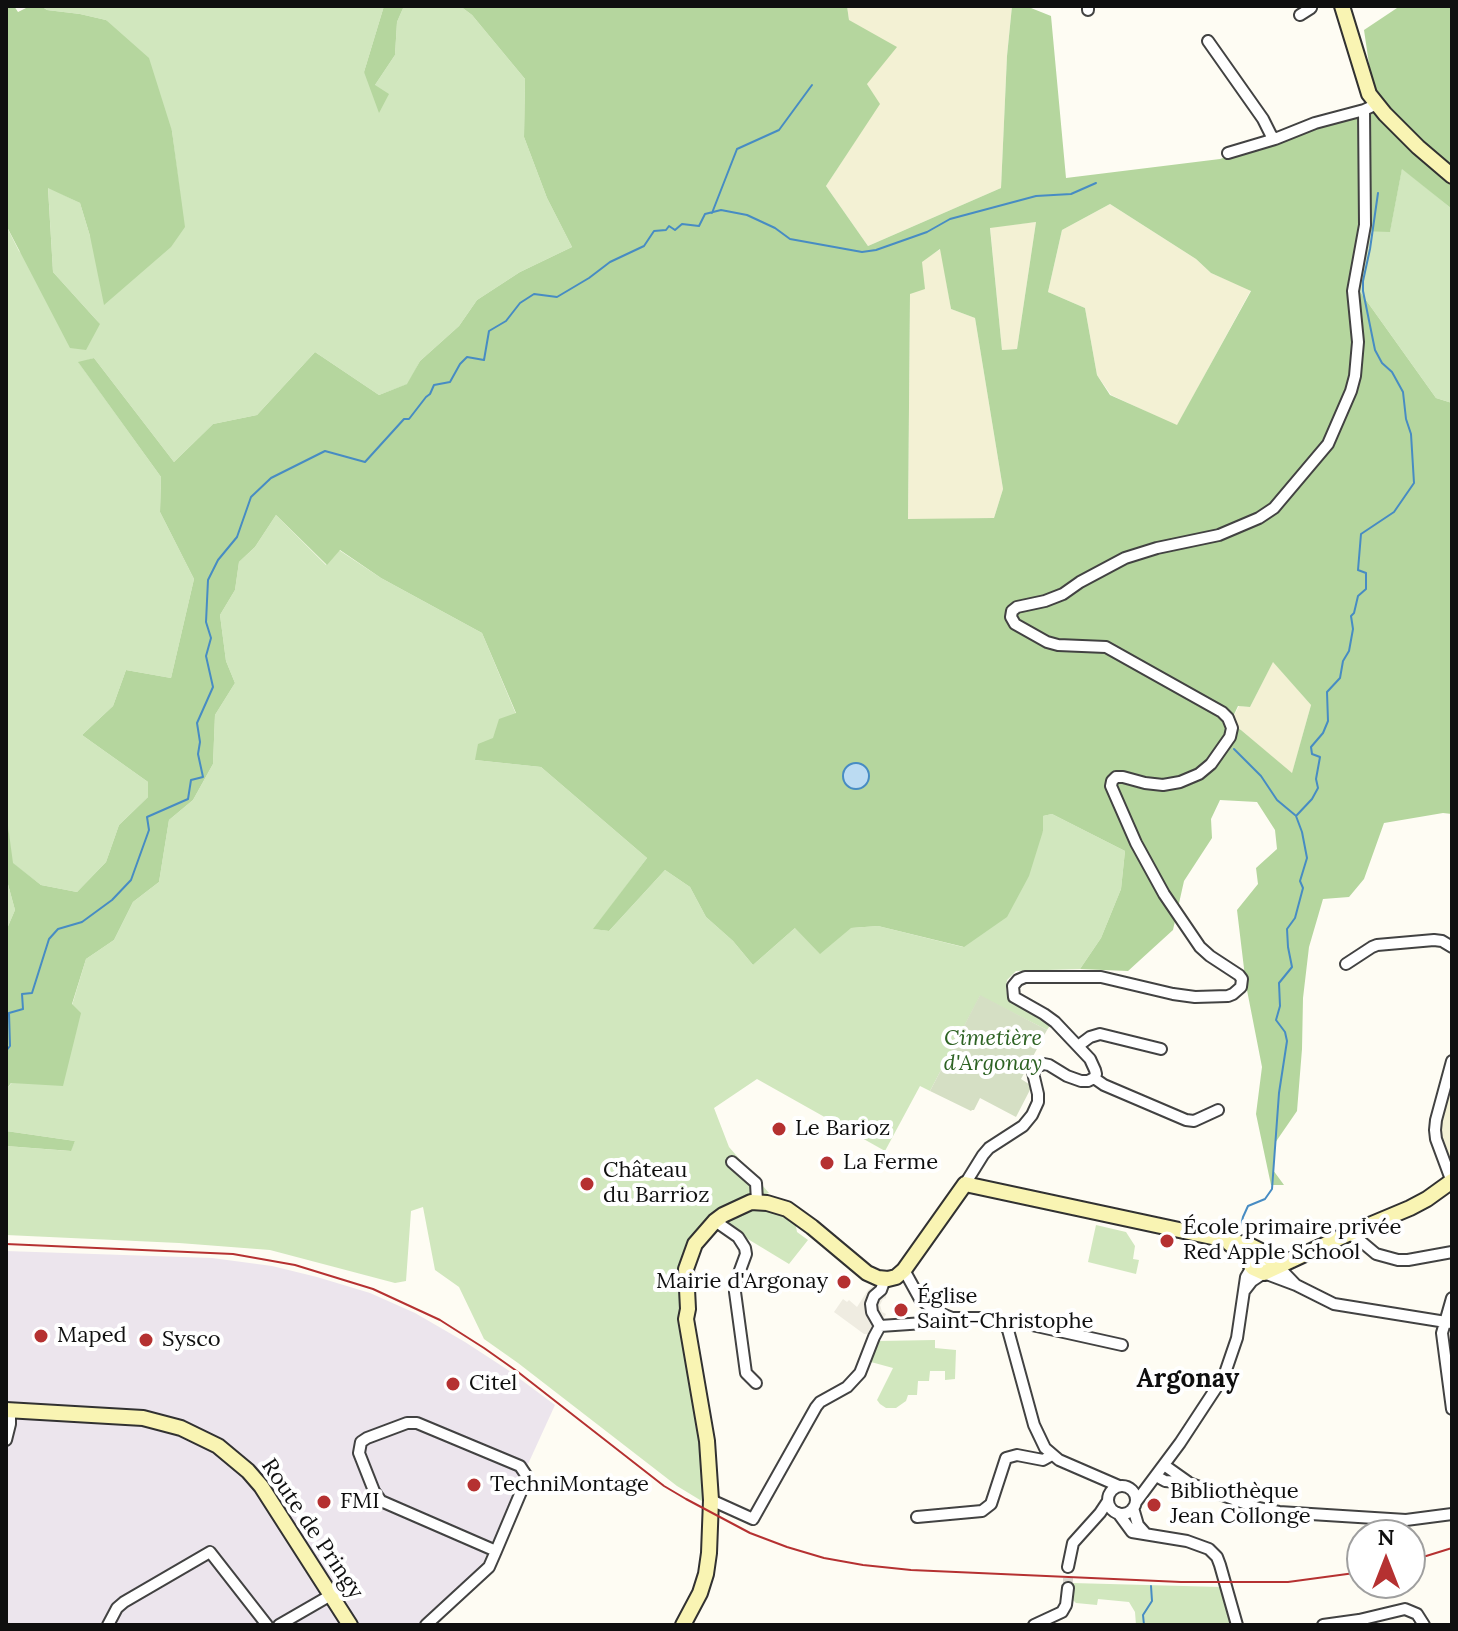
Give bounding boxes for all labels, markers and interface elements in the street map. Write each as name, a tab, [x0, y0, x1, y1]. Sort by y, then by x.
park label: Cimetière d'Argonay	[944, 1026, 1042, 1078]
place label: Le Barioz	[795, 1116, 890, 1142]
marker: Le Barioz	[770, 1120, 788, 1138]
place label: La Ferme	[843, 1150, 938, 1176]
marker: La Ferme	[818, 1154, 836, 1172]
place label: Château du Barrioz	[603, 1158, 709, 1210]
marker: Château du Barrioz	[578, 1175, 596, 1193]
place label: École primaire privée Red Apple School	[1183, 1215, 1402, 1266]
marker: École primaire privée Red Apple School	[1158, 1232, 1176, 1250]
place label: Mairie d'Argonay	[656, 1269, 828, 1295]
marker: Mairie d'Argonay	[835, 1273, 853, 1291]
place label: Église Saint-Christophe	[917, 1284, 1094, 1336]
marker: Église Saint-Christophe	[892, 1301, 910, 1319]
place label: Maped	[57, 1323, 127, 1349]
marker: Maped	[32, 1327, 50, 1345]
place label: Sysco	[162, 1327, 221, 1353]
marker: Sysco	[137, 1331, 155, 1349]
district label: Argonay	[1137, 1364, 1239, 1396]
place label: Citel	[469, 1371, 517, 1397]
marker: Citel	[444, 1375, 462, 1393]
street label: Route de Pringy	[255, 1454, 369, 1604]
place label: TechniMontage	[490, 1472, 649, 1498]
marker: TechniMontage	[465, 1476, 483, 1494]
place label: Bibliothèque Jean Collonge	[1170, 1479, 1311, 1530]
place label: FMI	[340, 1489, 380, 1515]
marker: FMI	[315, 1493, 333, 1511]
marker: Bibliothèque Jean Collonge	[1145, 1496, 1163, 1514]
north arrow	[1346, 1519, 1426, 1599]
text: N	[1377, 1523, 1395, 1551]

